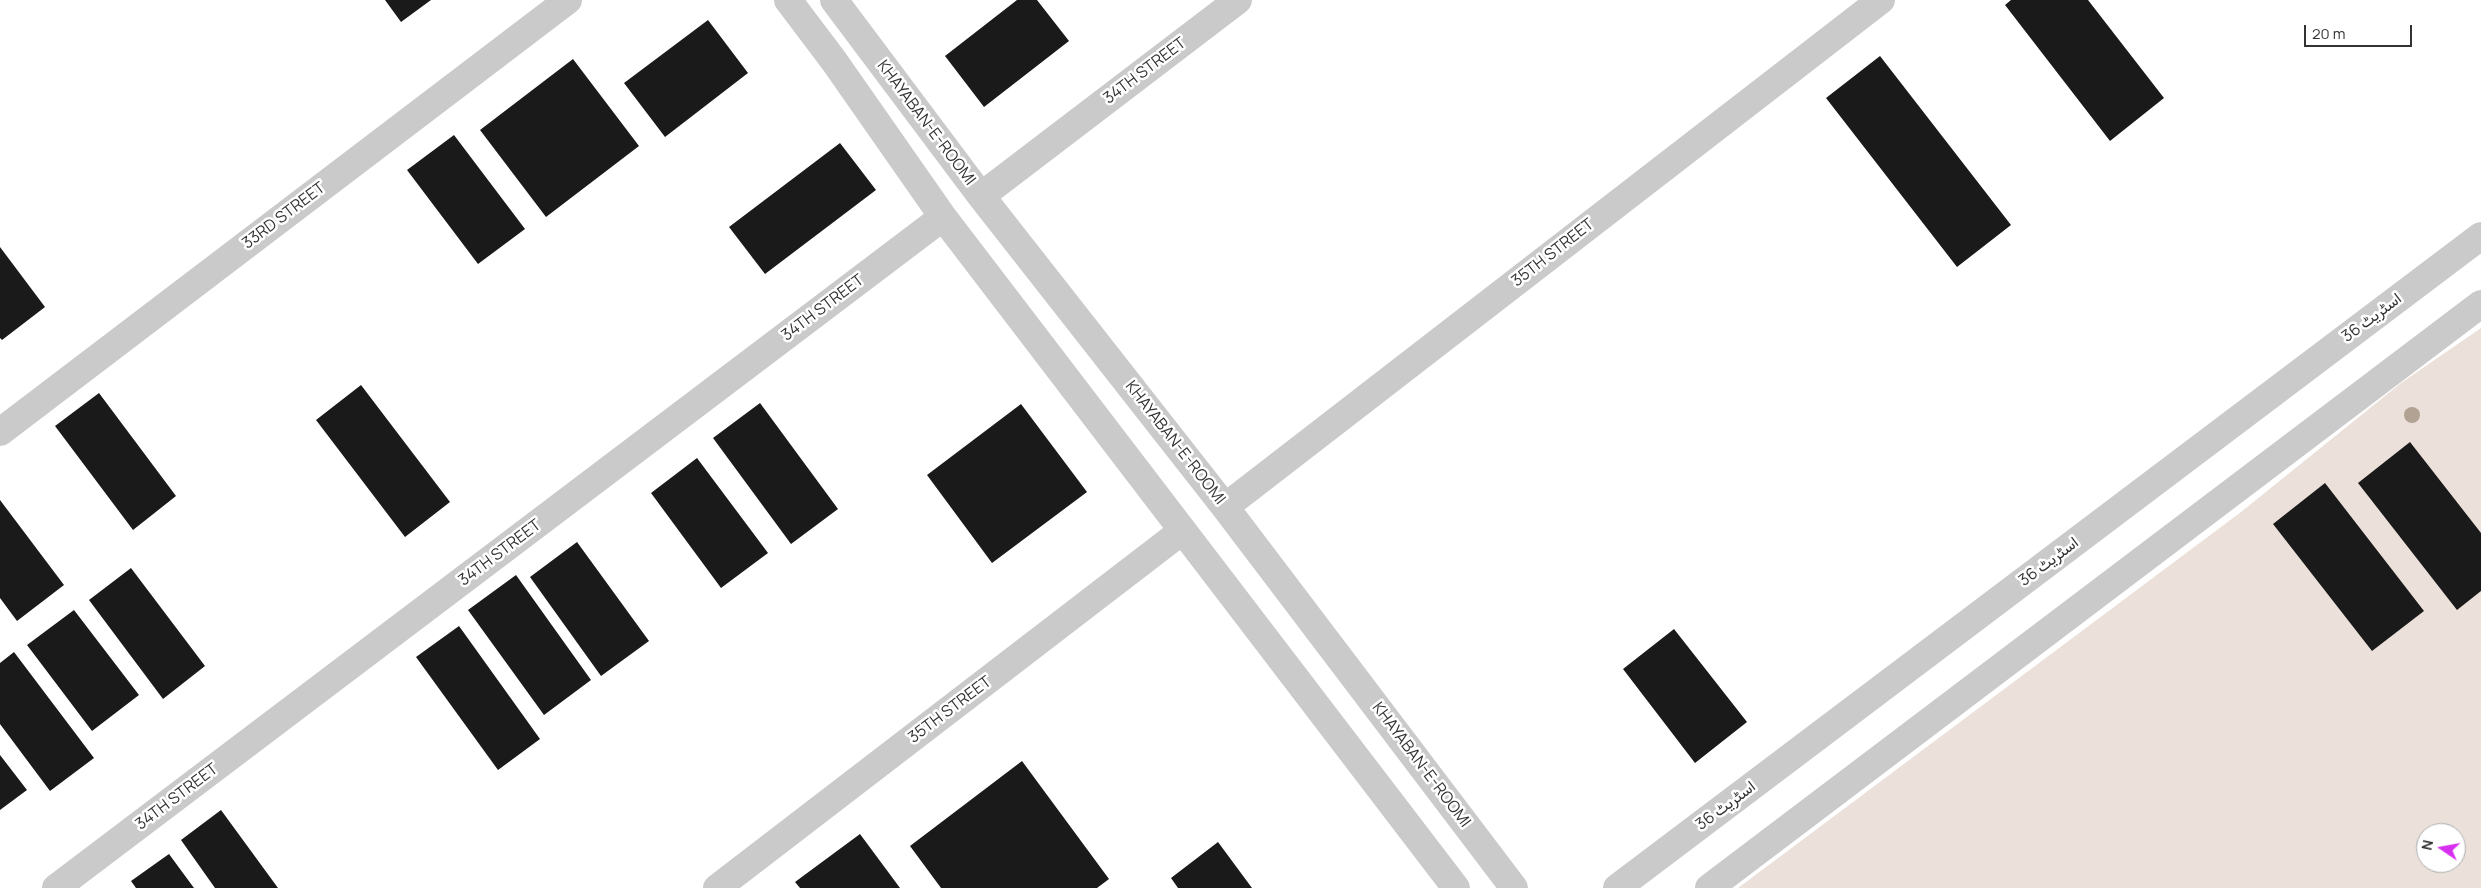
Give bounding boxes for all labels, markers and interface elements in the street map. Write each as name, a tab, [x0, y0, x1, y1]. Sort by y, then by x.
scale bar	[2306, 15, 2414, 47]
text: 20 m	[2312, 23, 2345, 44]
street label: 34TH STREET	[1100, 34, 1190, 108]
street label: KHAYABAN-E-ROOMI	[873, 57, 979, 189]
street label: 33RD STREET	[239, 179, 329, 253]
street label: 35TH STREET	[1508, 215, 1598, 291]
street label: 34TH STREET	[778, 271, 868, 345]
street label: اسٹریٹ 36	[2338, 289, 2406, 347]
street label: KHAYABAN-E-ROOMI	[1121, 377, 1229, 509]
street label: 34TH STREET	[455, 516, 545, 590]
street label: اسٹریٹ 36	[2015, 533, 2083, 591]
street label: 35TH STREET	[905, 673, 995, 747]
street label: KHAYABAN-E-ROOMI	[1368, 699, 1474, 831]
street label: 34TH STREET	[132, 760, 222, 834]
street label: اسٹریٹ 36	[1692, 777, 1760, 835]
north arrow	[2416, 823, 2466, 873]
text: N	[2416, 838, 2437, 852]

